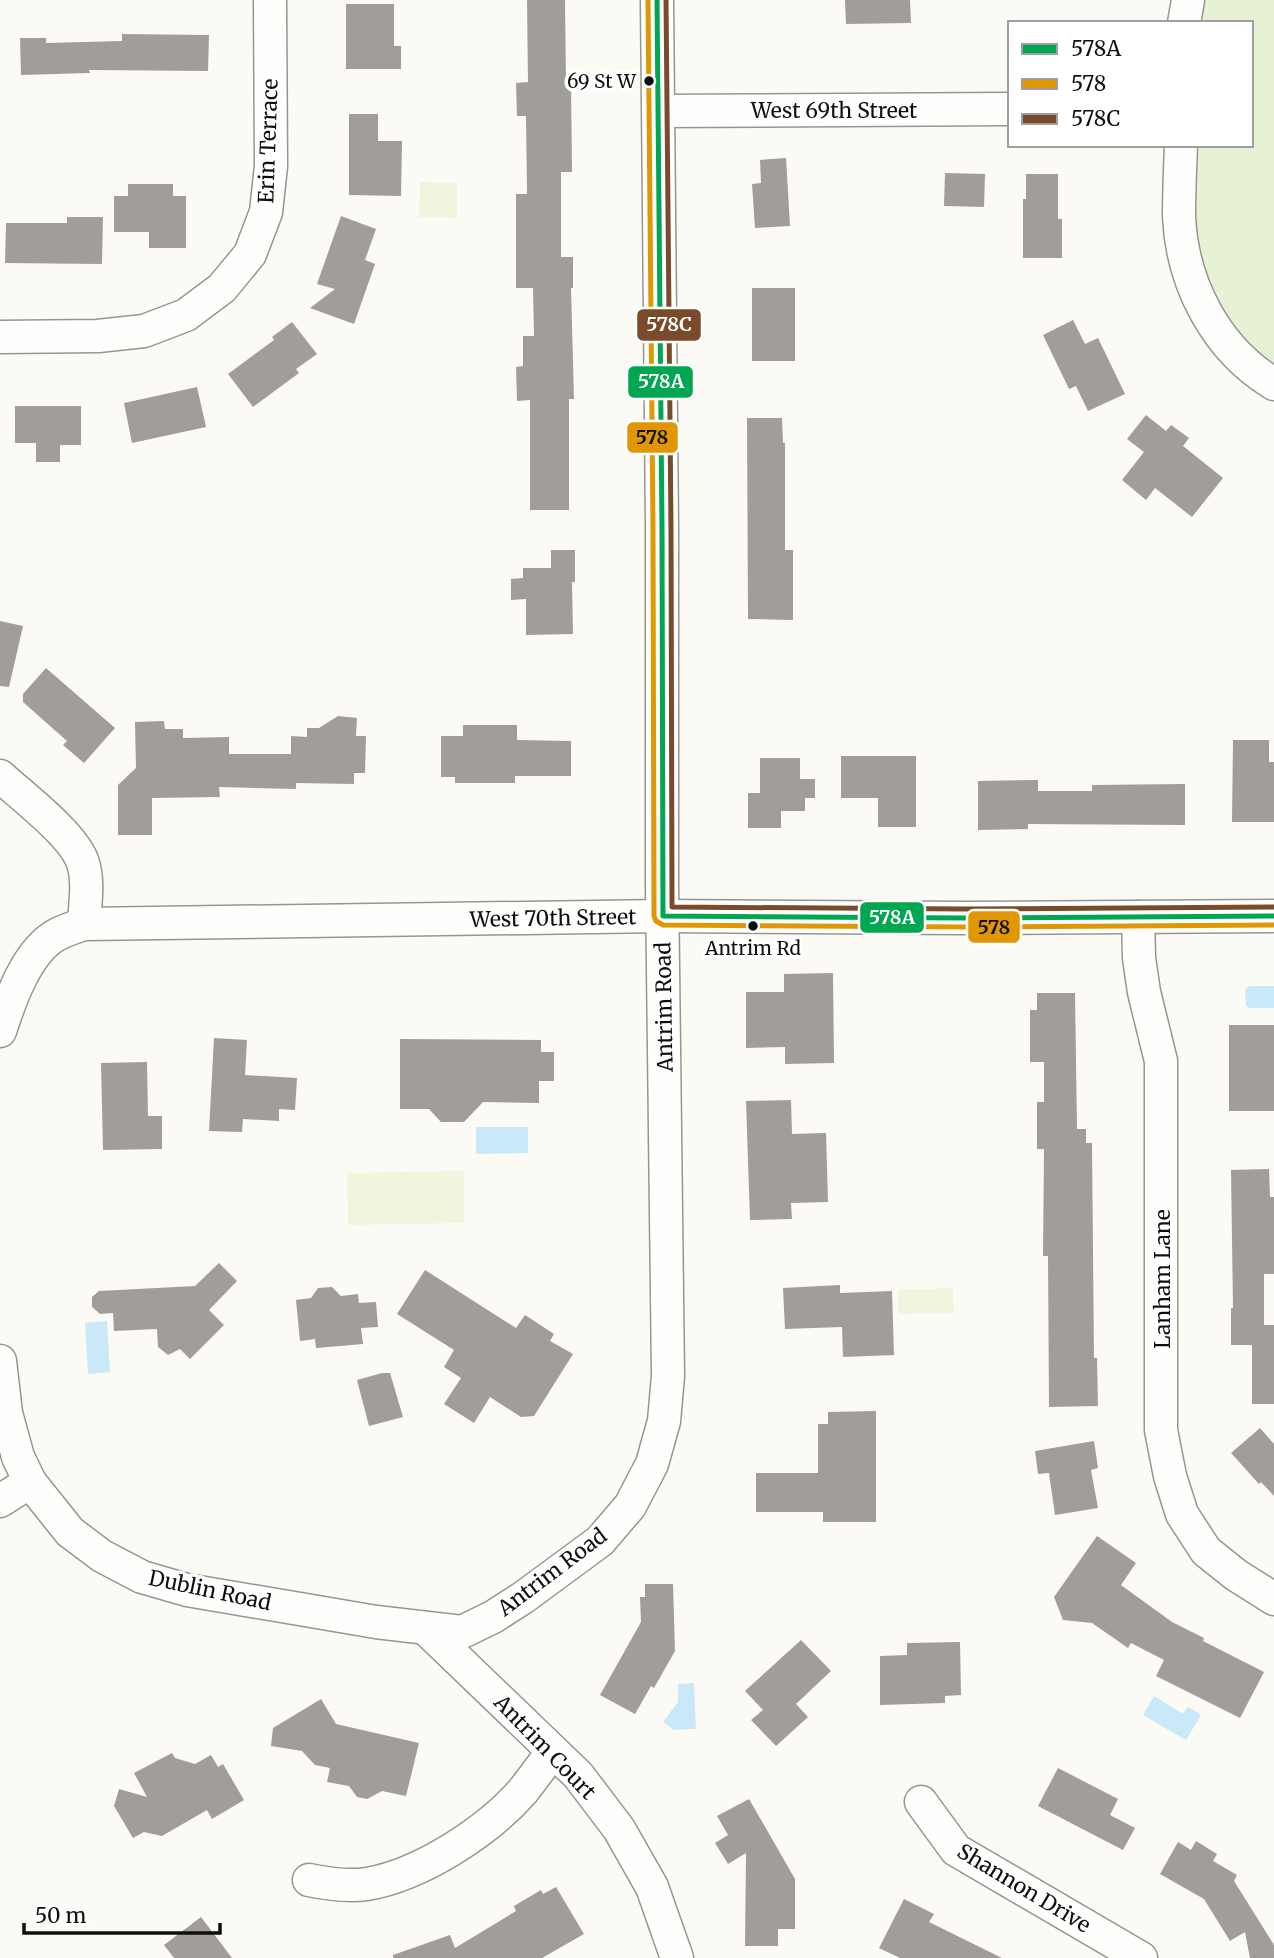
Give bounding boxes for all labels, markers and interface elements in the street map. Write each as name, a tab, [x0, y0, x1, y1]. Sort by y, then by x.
legend	[1008, 21, 1253, 147]
text: 578A	[1071, 35, 1121, 62]
place label: 69 St W	[567, 69, 637, 93]
text: 578	[1071, 70, 1106, 97]
marker: 69 St W	[642, 74, 656, 88]
street label: Erin Terrace	[252, 78, 284, 204]
street label: West 69th Street	[750, 97, 917, 124]
text: 578C	[1071, 105, 1120, 132]
line badge: 578C	[636, 308, 702, 342]
text: 578C	[646, 312, 692, 336]
line badge: 578A	[627, 365, 694, 399]
text: 578A	[638, 369, 685, 393]
line badge: 578	[626, 421, 679, 454]
text: 578	[636, 425, 668, 449]
line badge: 578A	[859, 901, 925, 934]
street label: West 70th Street	[468, 903, 637, 933]
text: 578A	[869, 905, 916, 929]
line badge: 578	[967, 910, 1021, 944]
text: 578	[978, 915, 1010, 939]
marker: Antrim Rd	[746, 919, 760, 933]
place label: Antrim Rd	[704, 936, 801, 960]
street label: Antrim Road	[649, 942, 679, 1073]
street label: Lanham Lane	[1149, 1209, 1176, 1349]
street label: Antrim Road	[491, 1522, 612, 1622]
street label: Dublin Road	[146, 1564, 274, 1616]
street label: Antrim Court	[488, 1688, 602, 1805]
street label: Shannon Drive	[952, 1838, 1096, 1938]
scale bar	[24, 1892, 220, 1936]
text: 50 m	[35, 1902, 86, 1929]

